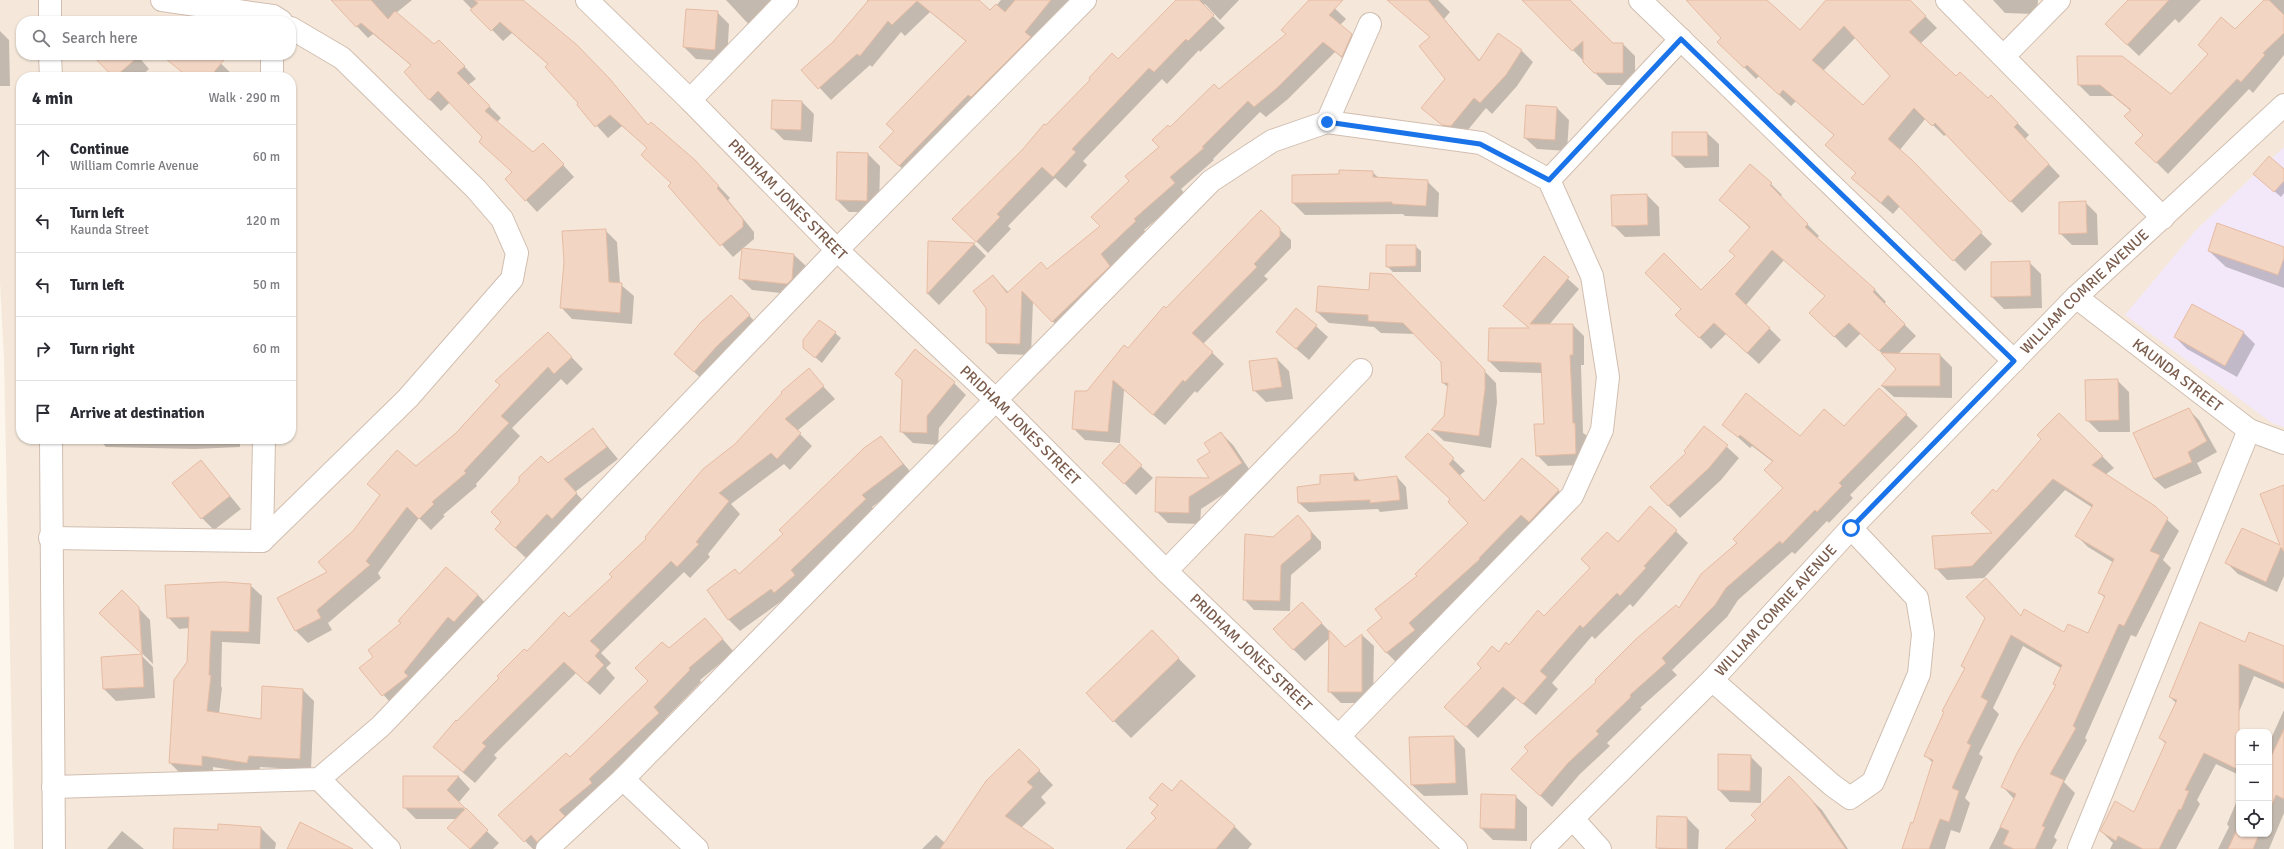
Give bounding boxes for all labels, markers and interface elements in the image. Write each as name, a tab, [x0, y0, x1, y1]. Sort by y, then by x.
search box	[16, 16, 296, 60]
icon: search	[30, 27, 52, 49]
text: Search here	[62, 29, 138, 47]
text: 4 min	[32, 88, 73, 109]
text: Walk · 290 m	[209, 90, 280, 106]
route end	[1318, 113, 1336, 131]
street label: PRIDHAM JONES STREET	[724, 135, 851, 264]
text: Continue	[70, 140, 129, 158]
icon: ahead	[32, 146, 54, 168]
text: 60 m	[253, 149, 280, 165]
text: William Comrie Avenue	[70, 158, 199, 174]
text: Turn left	[70, 204, 124, 222]
icon: left	[32, 210, 54, 232]
text: 120 m	[246, 213, 280, 229]
text: Kaunda Street	[70, 222, 149, 238]
street label: WILLIAM COMRIE AVENUE	[2016, 225, 2153, 358]
icon: left	[32, 274, 54, 296]
text: Turn left	[70, 276, 124, 294]
text: 50 m	[253, 277, 280, 293]
street label: KAUNDA STREET	[2129, 335, 2227, 416]
icon: right	[32, 338, 54, 360]
text: Turn right	[70, 340, 135, 358]
text: 60 m	[253, 341, 280, 357]
street label: PRIDHAM JONES STREET	[956, 362, 1084, 489]
icon: arrive	[32, 402, 54, 424]
text: Arrive at destination	[70, 404, 205, 422]
route start	[1842, 519, 1860, 537]
street label: WILLIAM COMRIE AVENUE	[1711, 541, 1840, 680]
street label: PRIDHAM JONES STREET	[1186, 590, 1316, 715]
map controls	[2236, 729, 2272, 837]
button: +	[2236, 729, 2272, 765]
button: −	[2236, 765, 2272, 801]
button: locate	[2236, 801, 2272, 837]

